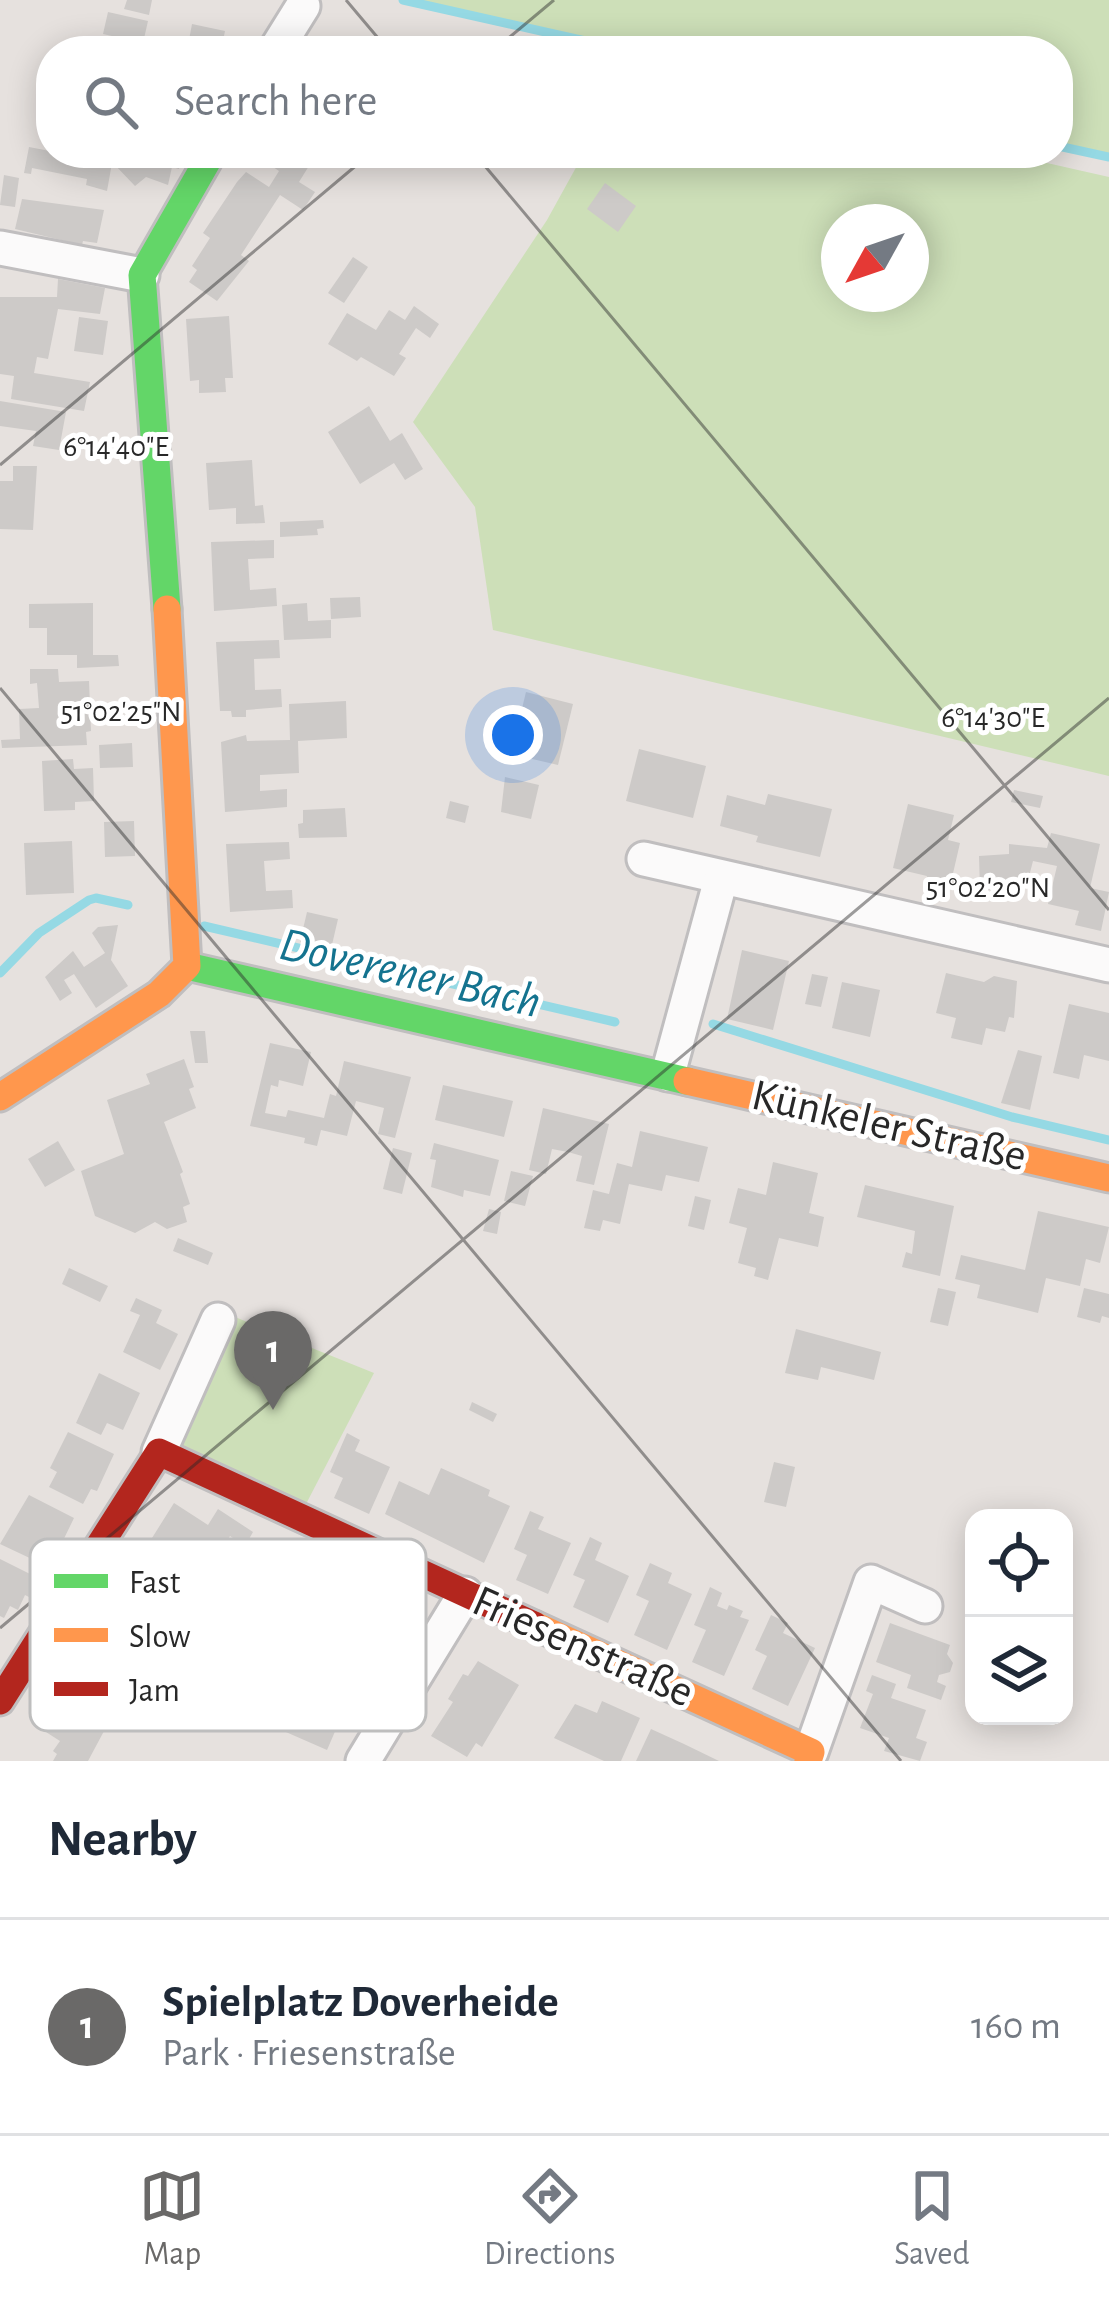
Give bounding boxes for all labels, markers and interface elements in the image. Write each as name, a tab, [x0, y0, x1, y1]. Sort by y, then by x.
search box	[36, 36, 1073, 168]
icon: search	[78, 69, 144, 135]
text: Search here	[174, 79, 377, 124]
north arrow	[821, 204, 929, 312]
text: 6°14'40"E	[63, 432, 169, 462]
text: 51°02'25"N	[60, 697, 182, 727]
text: 6°14'30"E	[941, 703, 1045, 733]
your location	[483, 705, 543, 765]
text: 51°02'20"N	[926, 873, 1050, 903]
water label: Doverener Bach	[275, 921, 545, 1027]
street label: Künkeler Straße	[747, 1073, 1031, 1179]
pin: 1	[234, 1311, 312, 1410]
map controls	[965, 1509, 1073, 1725]
button: locate	[965, 1509, 1073, 1617]
legend	[30, 1539, 426, 1731]
text: Fast	[129, 1567, 181, 1600]
street label: Friesenstraße	[466, 1578, 700, 1716]
button: layers	[965, 1617, 1073, 1725]
text: Slow	[129, 1621, 190, 1654]
text: Jam	[129, 1675, 180, 1708]
text: Nearby	[48, 1814, 197, 1865]
text: Spielplatz Doverheide	[162, 1980, 559, 2025]
text: 1	[80, 2007, 94, 2046]
text: 160 m	[971, 2007, 1061, 2046]
text: Park · Friesenstraße	[162, 2034, 456, 2073]
tab: Map	[139, 2163, 205, 2275]
tab: Directions	[484, 2163, 615, 2275]
tab: Saved	[894, 2163, 970, 2275]

